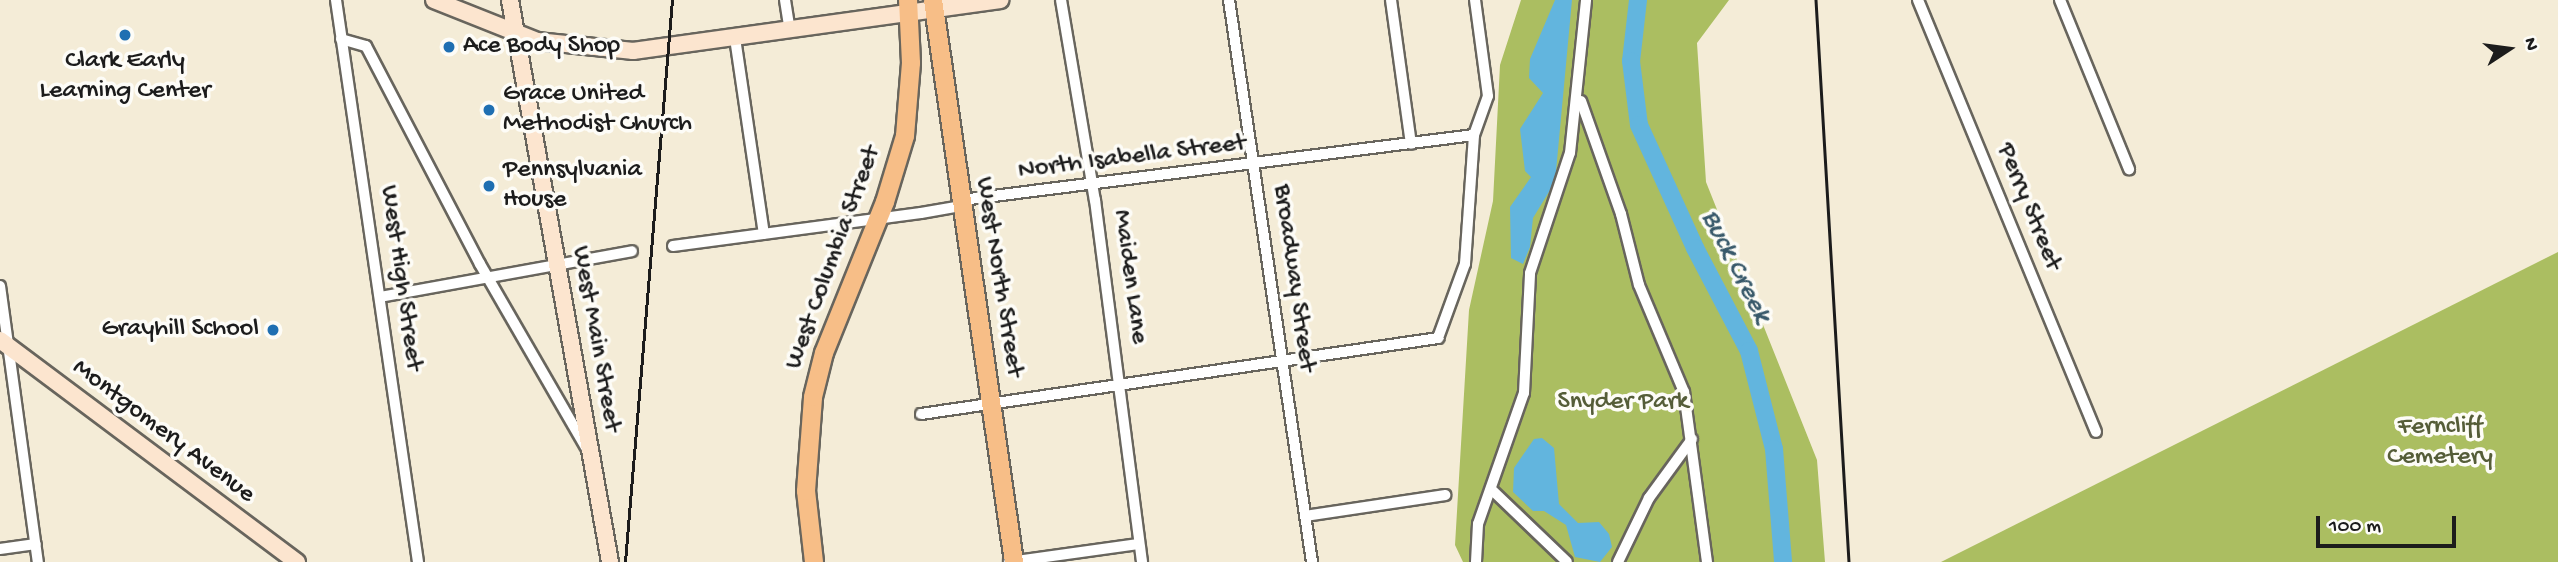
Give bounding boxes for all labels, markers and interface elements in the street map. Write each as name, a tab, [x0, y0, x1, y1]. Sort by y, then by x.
north arrow	[2474, 14, 2544, 84]
marker: Clark Early Learning Center	[117, 27, 133, 43]
place label: Ace Body Shop	[463, 31, 620, 63]
text: N	[2517, 36, 2543, 53]
marker: Ace Body Shop	[441, 39, 457, 55]
place label: Clark Early Learning Center	[40, 46, 210, 108]
place label: Grace United Methodist Church	[503, 79, 692, 140]
marker: Grace United Methodist Church	[481, 102, 497, 118]
street label: North Isabella Street	[1016, 129, 1248, 187]
street label: Perry Street	[1988, 139, 2068, 275]
street label: West Columbia Street	[779, 142, 889, 374]
place label: Pennsylvania House	[503, 155, 642, 216]
street label: West North Street	[967, 175, 1029, 379]
marker: Pennsylvania House	[481, 178, 497, 194]
street label: Broadway Street	[1264, 182, 1322, 374]
street label: West High Street	[372, 183, 428, 373]
water label: Buck Creek	[1692, 205, 1778, 329]
street label: Maiden Lane	[1104, 208, 1154, 346]
street label: West Main Street	[563, 244, 627, 434]
place label: Grayhill School	[101, 314, 259, 346]
marker: Grayhill School	[265, 322, 281, 338]
street label: Montgomery Avenue	[65, 353, 261, 511]
park label: Snyder Park	[1558, 387, 1688, 419]
park label: Ferncliff Cemetery	[2387, 412, 2493, 474]
scale bar	[2320, 503, 2460, 546]
text: 100 m	[2329, 515, 2381, 540]

